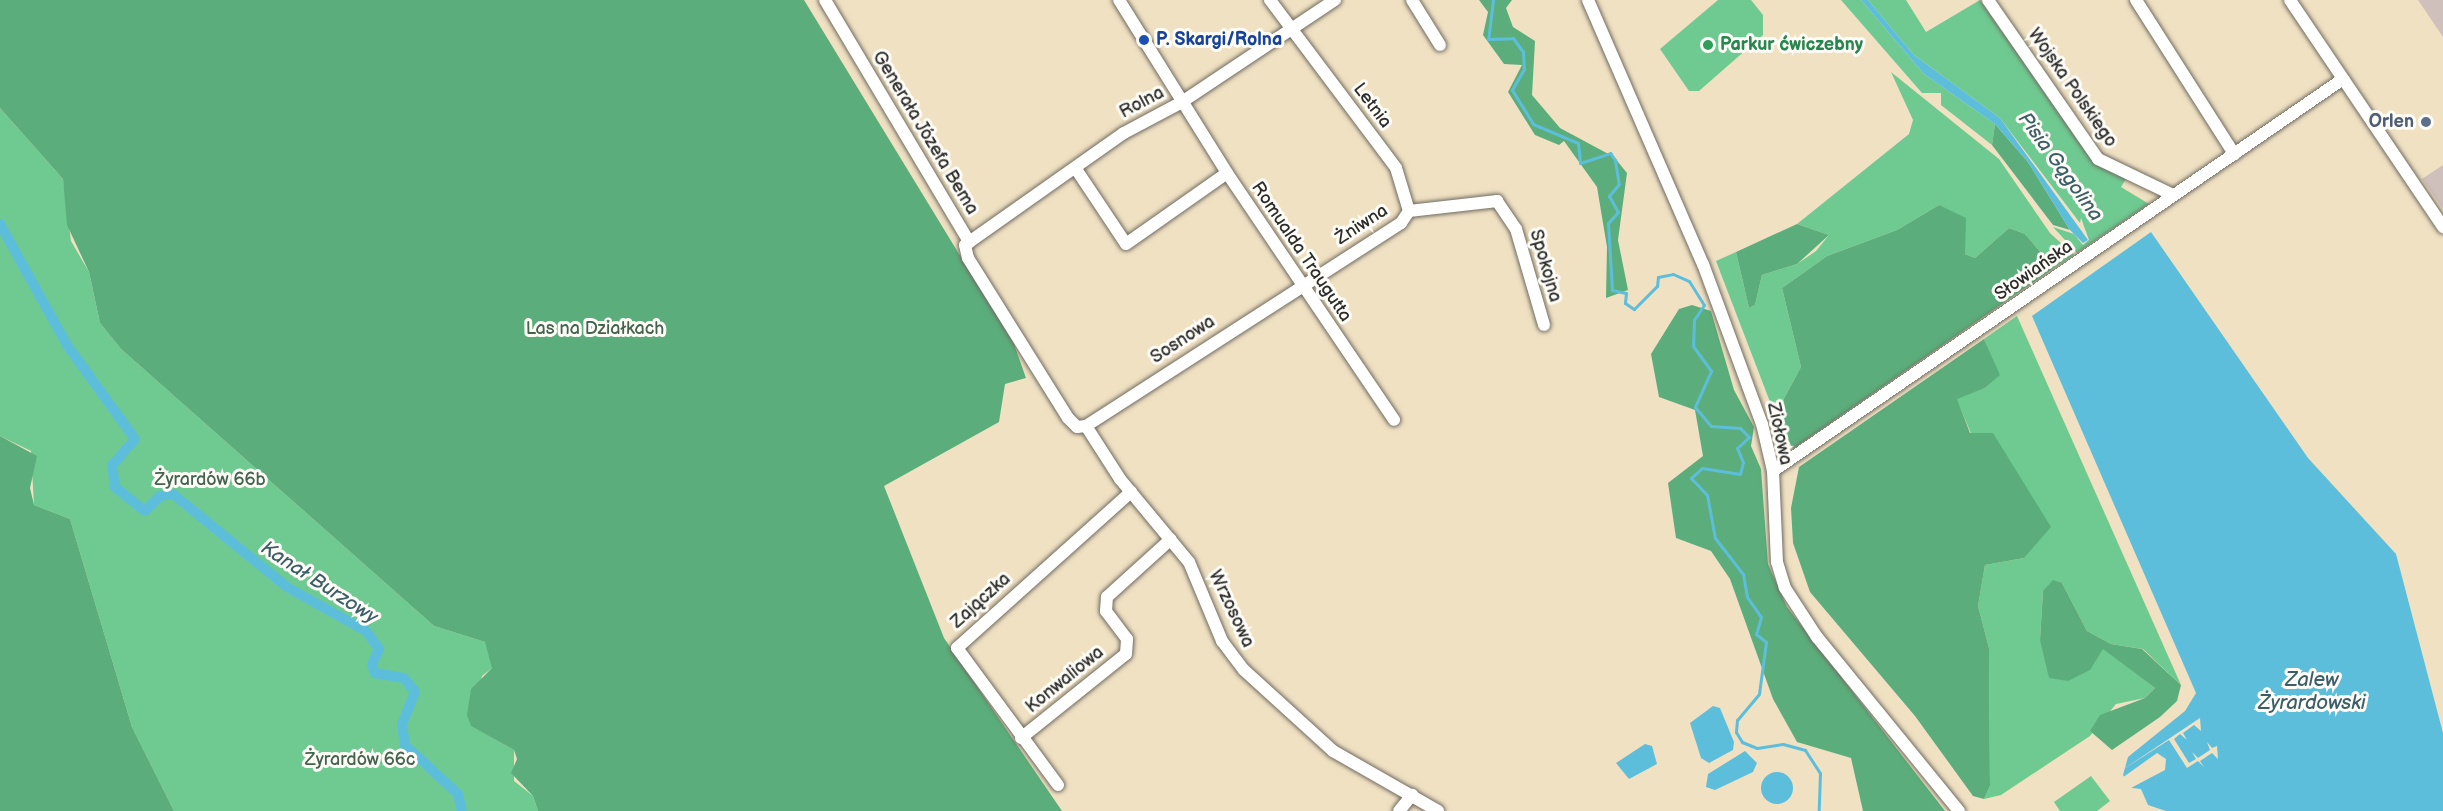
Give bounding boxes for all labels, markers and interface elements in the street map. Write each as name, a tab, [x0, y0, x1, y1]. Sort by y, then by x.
street label: Wojska Polskiego	[2023, 24, 2121, 152]
place label: P. Skargi/Rolna	[1156, 29, 1282, 51]
marker: P. Skargi/Rolna	[1137, 33, 1151, 47]
place label: Parkur ćwiczebny	[1720, 34, 1863, 56]
marker: Parkur ćwiczebny	[1701, 38, 1715, 52]
street label: Generała Józefa Bema	[867, 47, 983, 219]
street label: Letnia	[1348, 79, 1396, 133]
street label: Rolna	[1116, 82, 1168, 124]
water label: Pisia Gągolina	[2012, 108, 2108, 226]
place label: Orlen	[2369, 111, 2414, 133]
marker: Orlen	[2419, 115, 2433, 129]
street label: Romualda Traugutta	[1246, 178, 1356, 326]
street label: Żniwna	[1332, 200, 1392, 250]
street label: Spokojna	[1524, 227, 1566, 305]
street label: Słowiańska	[1991, 236, 2077, 306]
street label: Sosnowa	[1147, 311, 1219, 369]
park label: Las na Działkach	[526, 318, 664, 340]
street label: Ziołowa	[1762, 401, 1796, 467]
park label: Żyrardów 66b	[154, 469, 266, 491]
water label: Kanał Burzowy	[256, 536, 382, 630]
street label: Wrzosowa	[1204, 567, 1258, 651]
street label: Zajączka	[947, 569, 1015, 633]
street label: Konwaliowa	[1022, 642, 1108, 718]
water label: Zalew Żyrardowski	[2258, 668, 2366, 715]
park label: Żyrardów 66c	[305, 749, 415, 771]

